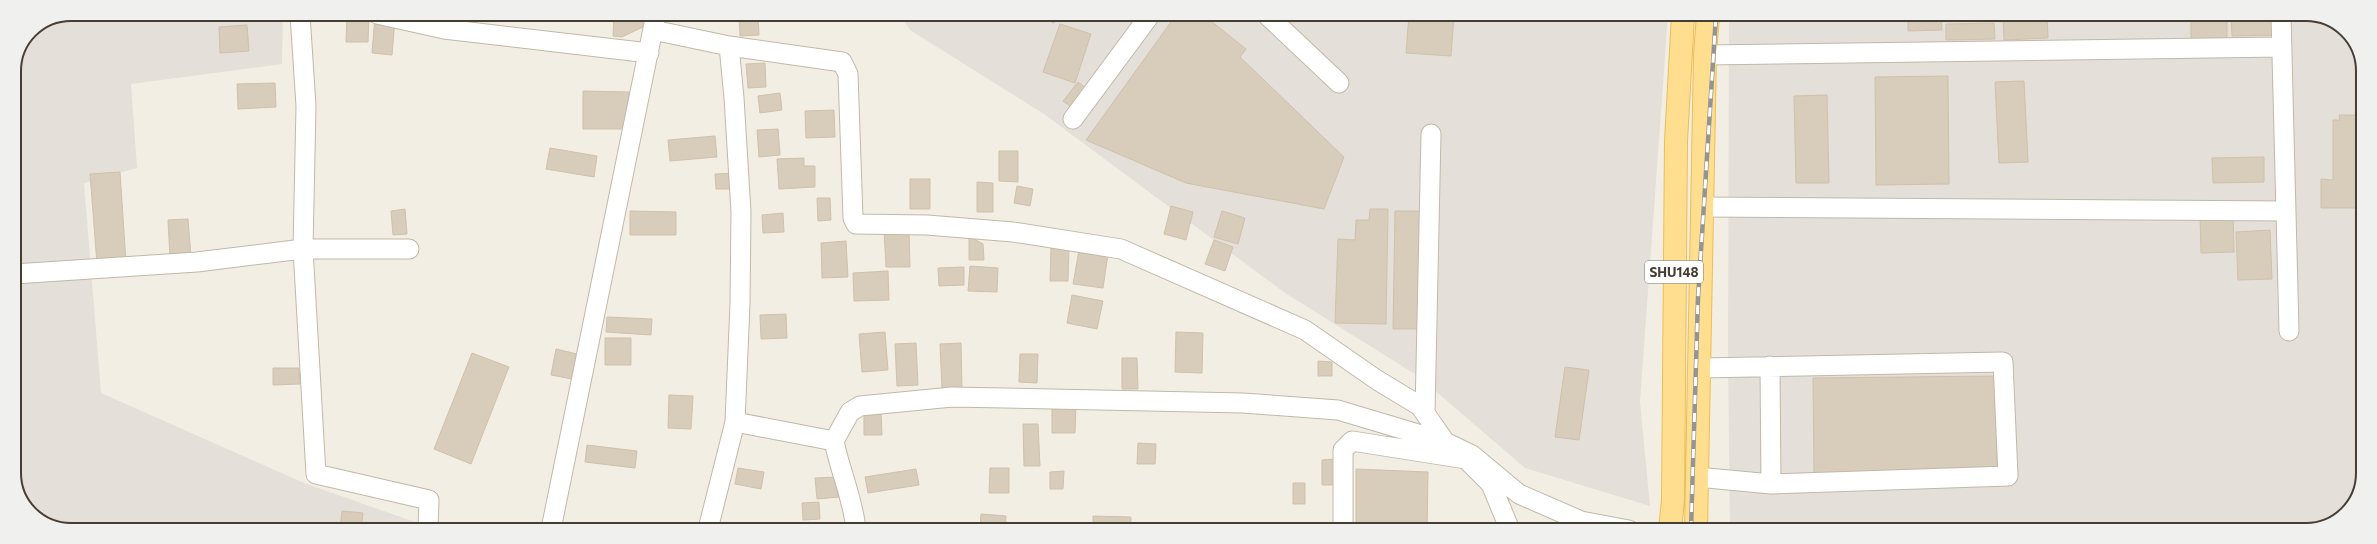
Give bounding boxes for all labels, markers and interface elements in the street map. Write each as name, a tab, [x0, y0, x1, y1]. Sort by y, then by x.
road number: SHU148	[1645, 261, 1703, 283]

